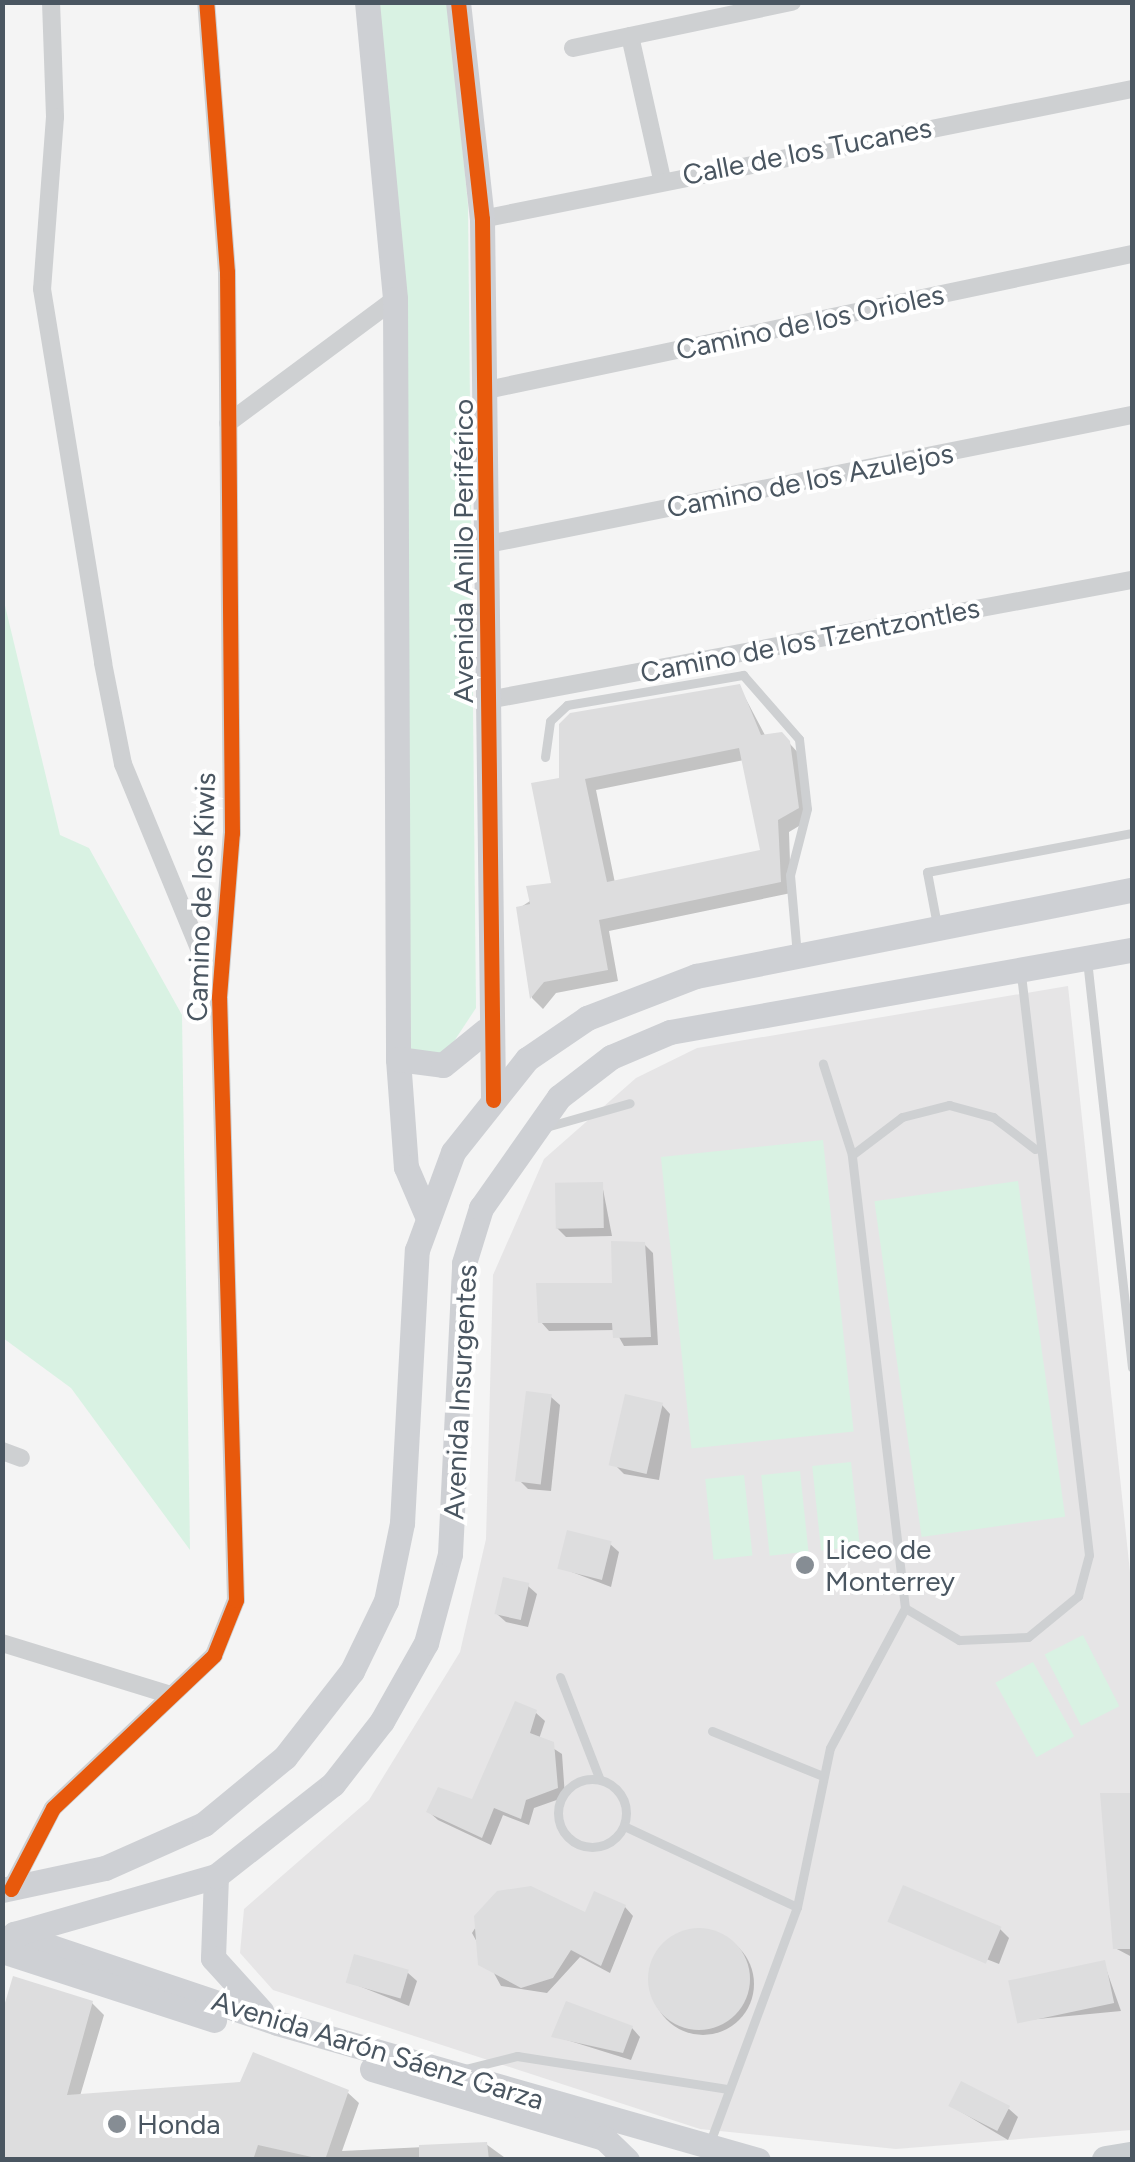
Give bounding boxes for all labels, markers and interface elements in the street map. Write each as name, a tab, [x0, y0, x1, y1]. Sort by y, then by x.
street label: Calle de los Tucanes	[680, 110, 934, 192]
street label: Camino de los Orioles	[673, 277, 947, 367]
street label: Avenida Anillo Periférico	[446, 399, 480, 703]
street label: Camino de los Azulejos	[664, 436, 956, 524]
street label: Camino de los Tzentzontles	[638, 591, 982, 689]
street label: Camino de los Kiwis	[180, 772, 222, 1022]
street label: Avenida Insurgentes	[437, 1264, 483, 1520]
place label: Liceo de Monterrey	[825, 1532, 955, 1598]
marker: Liceo de Monterrey	[794, 1554, 816, 1576]
street label: Avenida Aarón Sáenz Garza	[208, 1983, 548, 2117]
place label: Honda	[137, 2107, 221, 2141]
marker: Honda	[106, 2113, 128, 2135]

